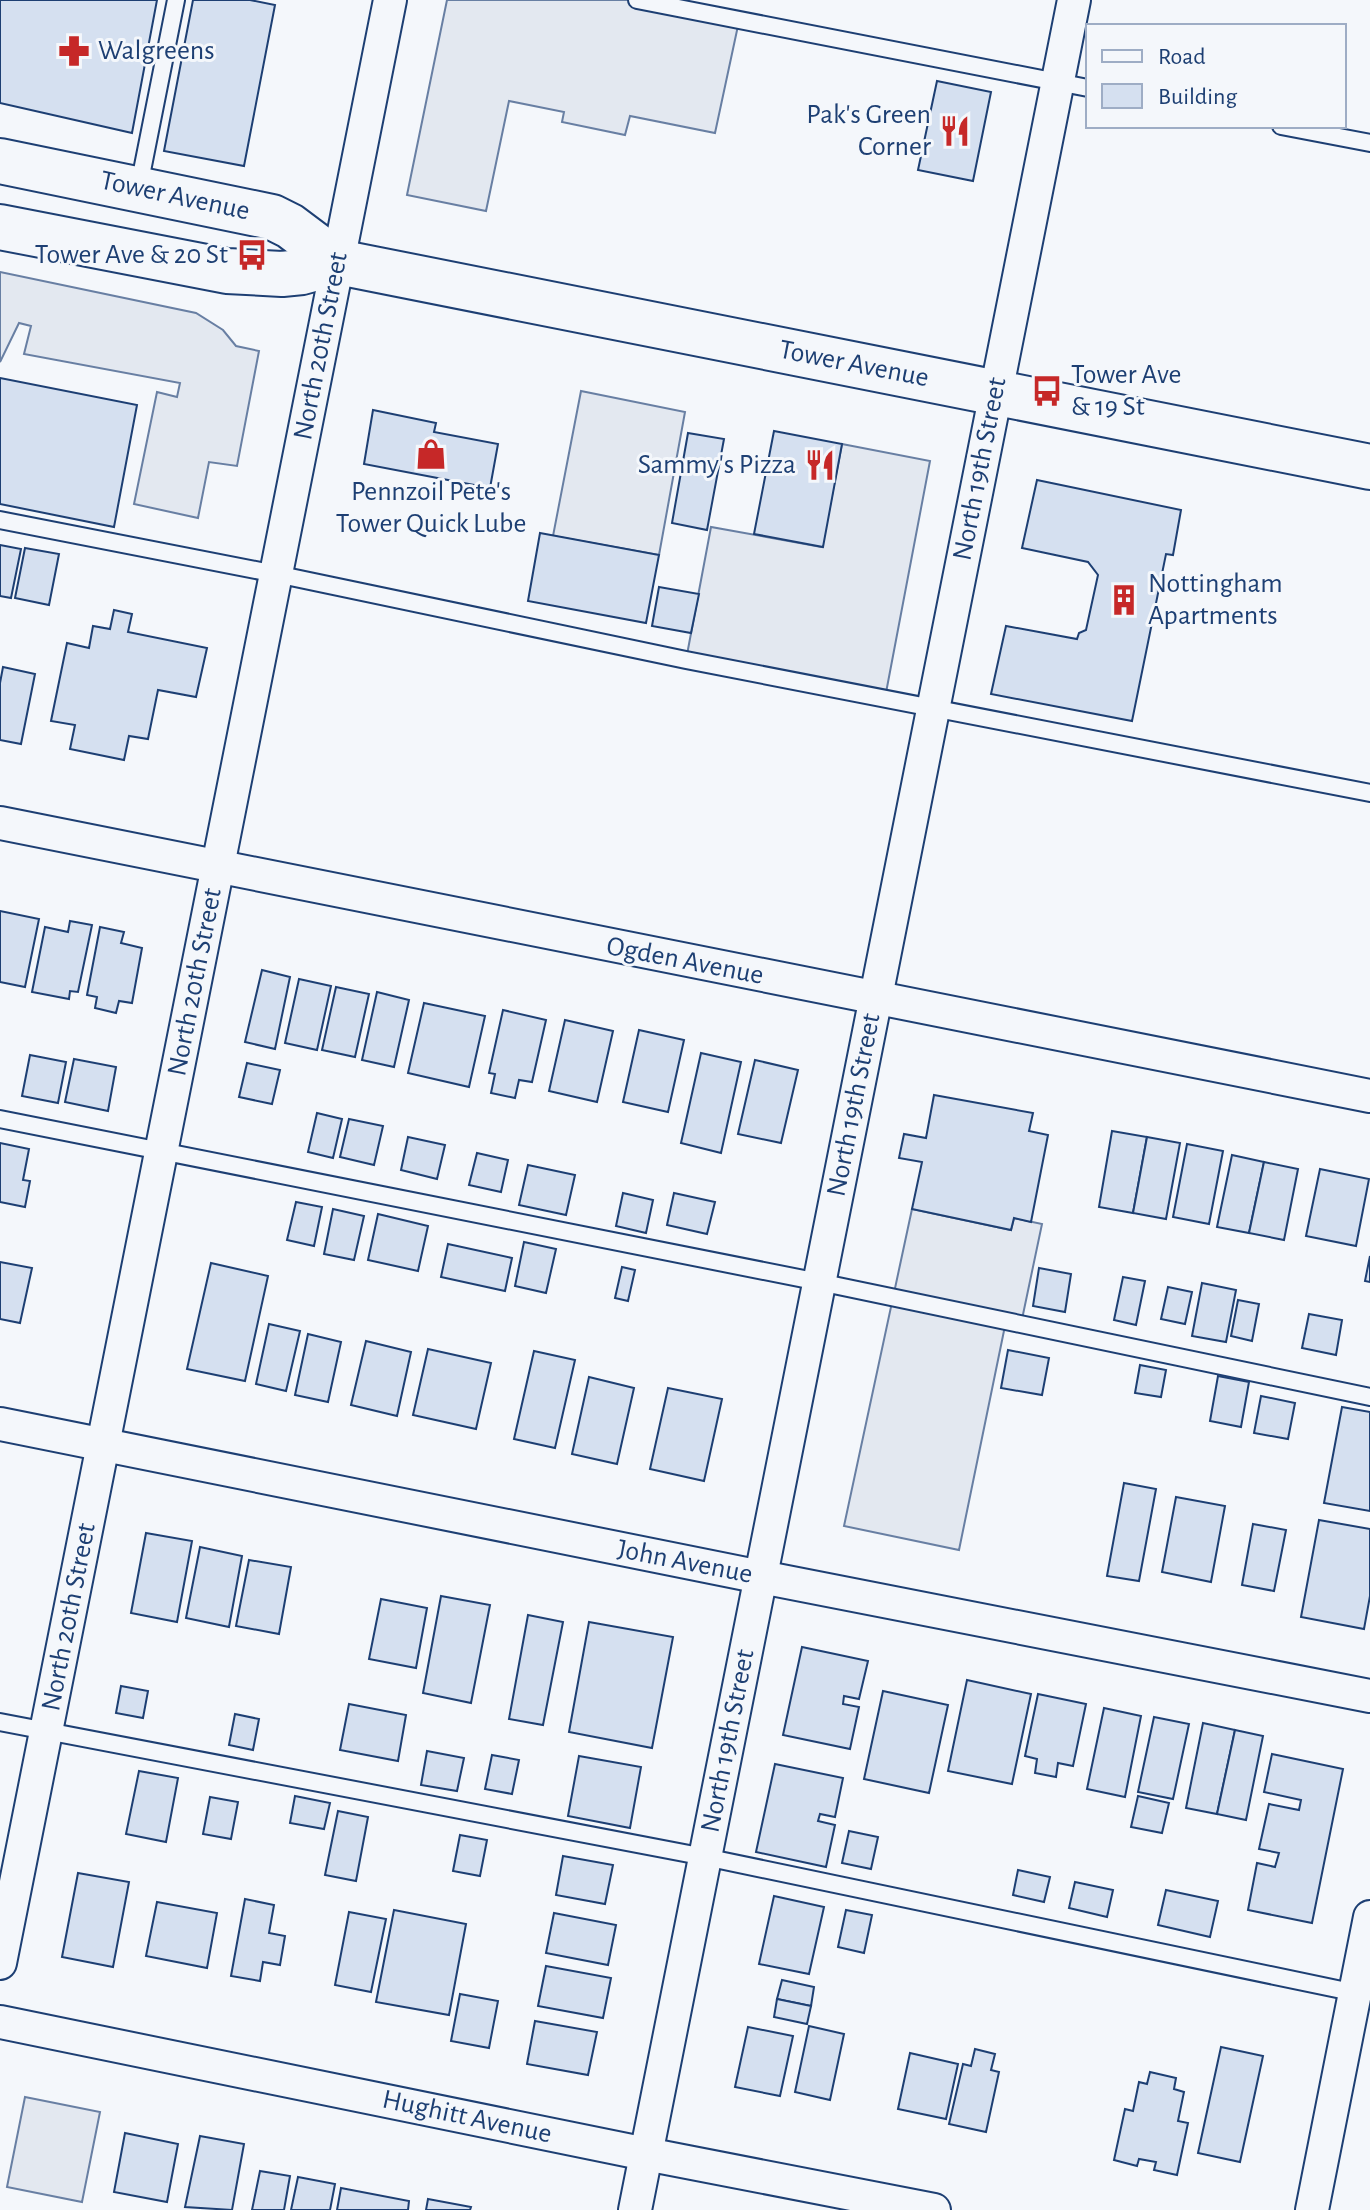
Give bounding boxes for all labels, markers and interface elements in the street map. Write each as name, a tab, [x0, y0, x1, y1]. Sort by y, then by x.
legend	[1086, 24, 1346, 128]
pharmacy icon: Walgreens	[57, 34, 91, 68]
place label: Walgreens	[98, 37, 215, 65]
text: Road	[1158, 45, 1206, 69]
text: Building	[1158, 85, 1237, 109]
place label: Pak's Green Corner	[806, 101, 931, 161]
restaurant icon: Pak's Green Corner	[938, 114, 972, 148]
street label: Tower Avenue	[98, 167, 252, 225]
bus stop icon: Tower Ave & 20 St	[235, 238, 269, 272]
place label: Tower Ave & 20 St	[35, 241, 228, 269]
street label: North 20th Street	[289, 250, 353, 442]
street label: Tower Avenue	[777, 336, 931, 392]
place label: Tower Ave & 19 St	[1071, 361, 1181, 421]
bus stop icon: Tower Ave & 19 St	[1030, 374, 1064, 408]
street label: North 19th Street	[949, 375, 1012, 563]
shop icon: Pennzoil Pete's Tower Quick Lube	[414, 437, 448, 471]
restaurant icon: Sammy's Pizza	[803, 448, 837, 482]
place label: Sammy's Pizza	[638, 451, 796, 479]
place label: Pennzoil Pete's Tower Quick Lube	[336, 478, 526, 538]
place label: Nottingham Apartments	[1148, 570, 1283, 630]
building icon: Nottingham Apartments	[1107, 583, 1141, 617]
street label: North 20th Street	[163, 886, 227, 1078]
street label: Ogden Avenue	[604, 932, 766, 990]
street label: North 19th Street	[823, 1011, 886, 1199]
street label: North 20th Street	[37, 1521, 101, 1713]
street label: John Avenue	[615, 1535, 755, 1589]
street label: North 19th Street	[697, 1647, 760, 1835]
street label: Hughitt Avenue	[380, 2085, 554, 2149]

